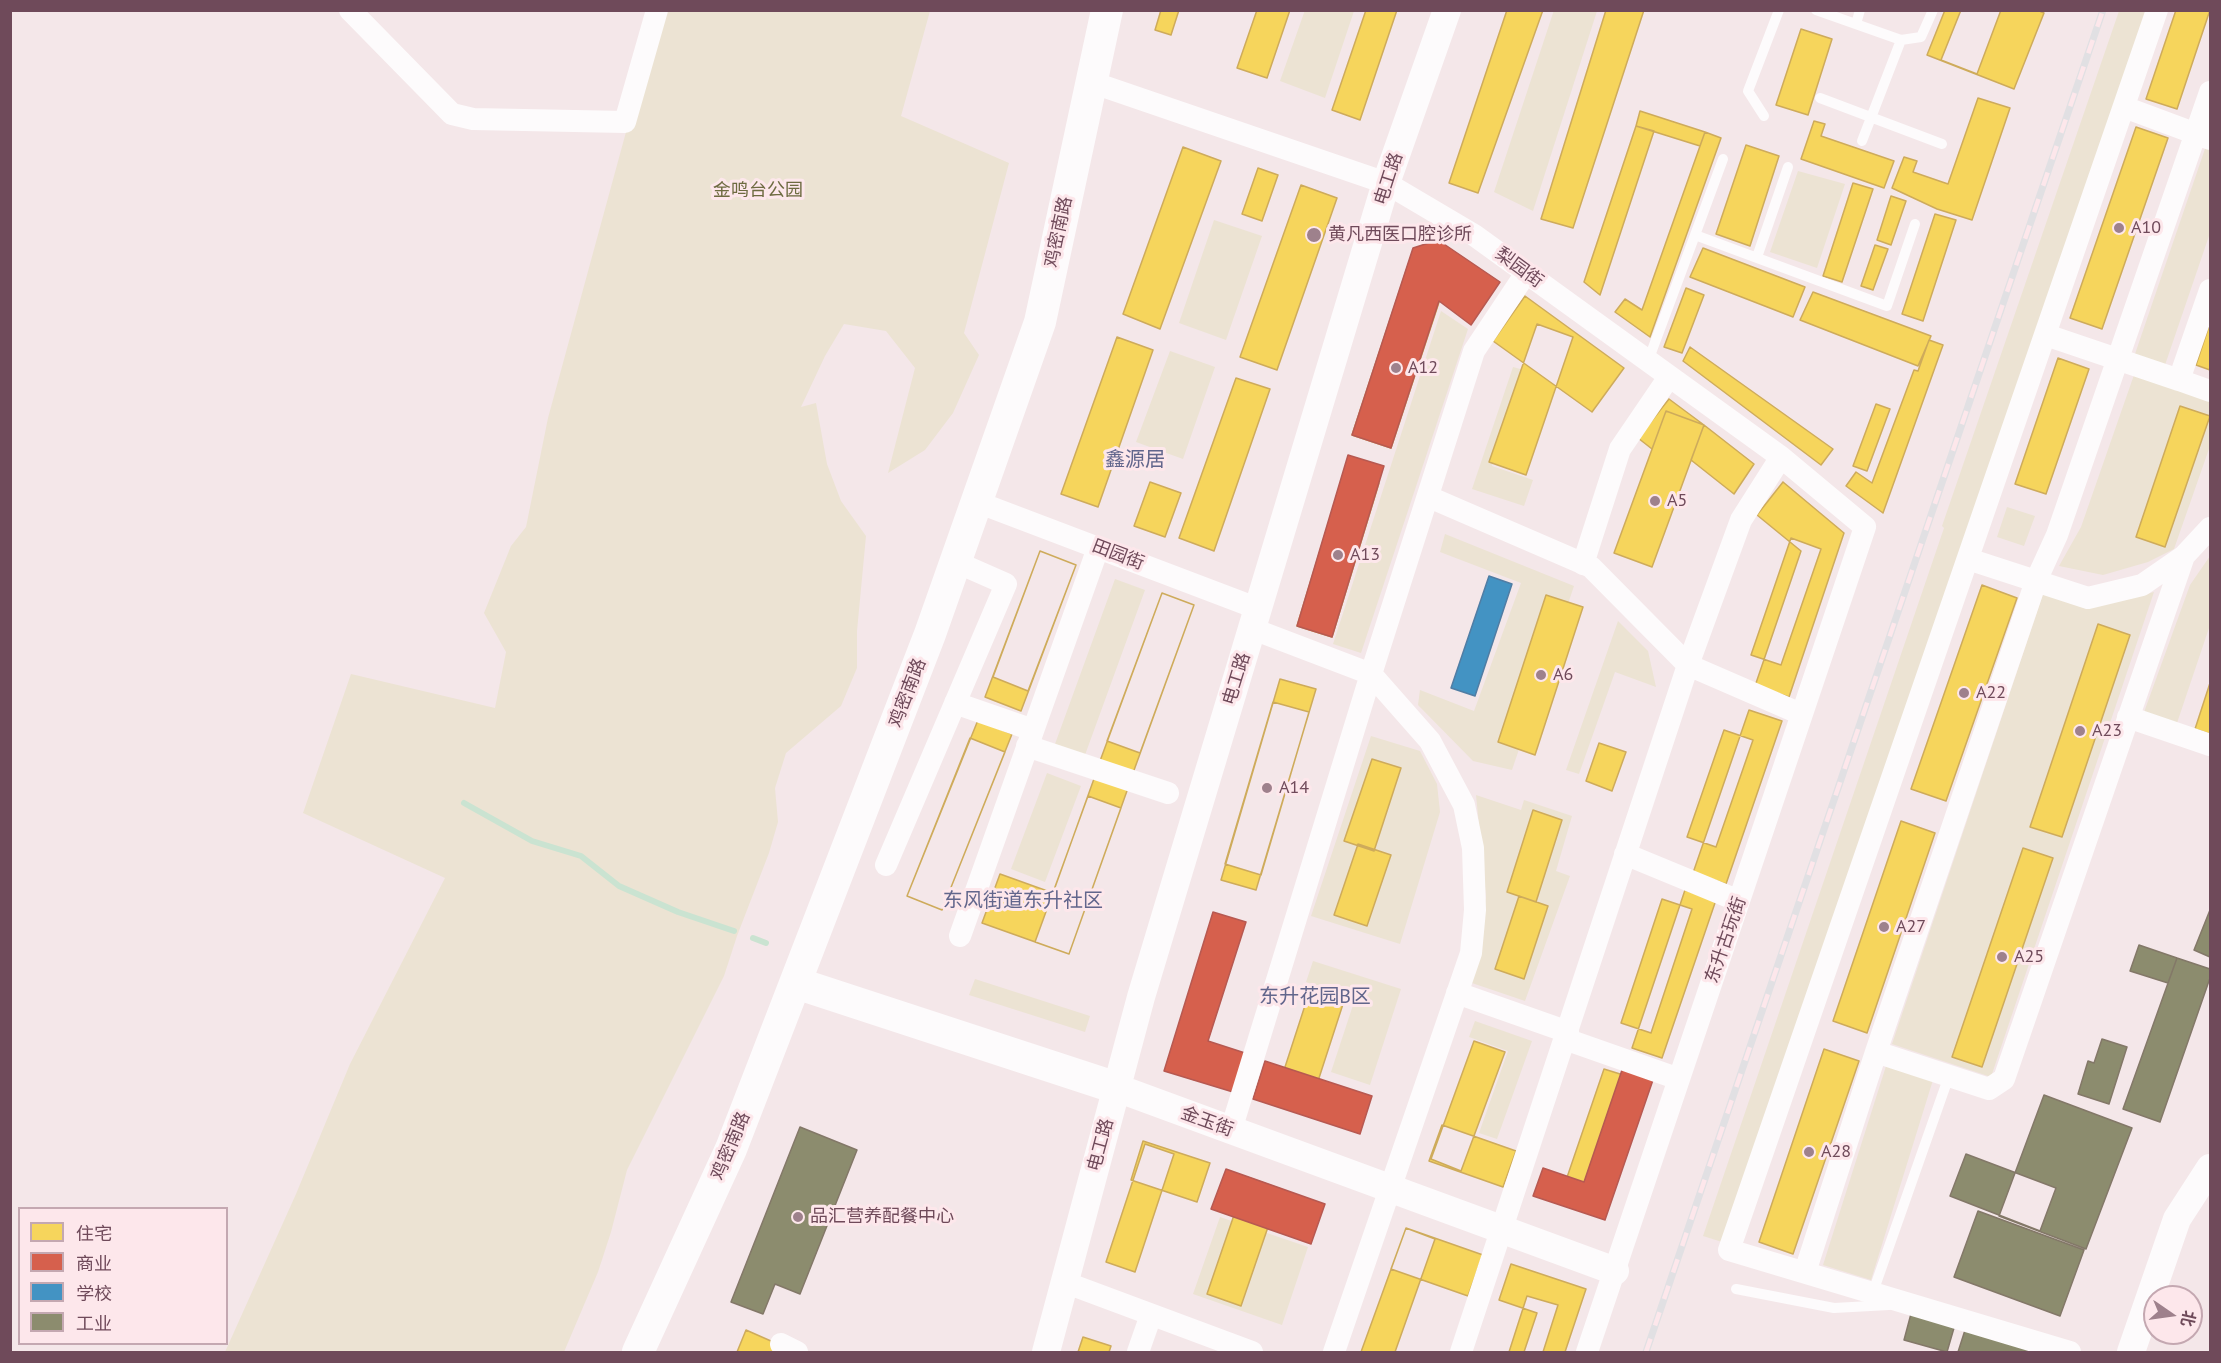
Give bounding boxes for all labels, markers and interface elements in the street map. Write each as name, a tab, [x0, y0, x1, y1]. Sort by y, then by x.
street label: 电工路	[1370, 150, 1408, 208]
park label: 金鸣台公园	[713, 180, 803, 202]
street label: 鸡密南路	[1041, 195, 1077, 269]
place label: A10	[2131, 217, 2161, 239]
marker: A10	[2112, 221, 2126, 235]
place label: 黄凡西医口腔诊所	[1328, 224, 1472, 246]
marker: 黄凡西医口腔诊所	[1305, 226, 1323, 244]
street label: 梨园街	[1491, 243, 1547, 293]
place label: A12	[1408, 357, 1438, 379]
marker: A12	[1389, 361, 1403, 375]
district label: 鑫源居	[1105, 448, 1165, 472]
place label: A5	[1667, 490, 1687, 512]
marker: A5	[1648, 494, 1662, 508]
street label: 田园街	[1089, 535, 1147, 575]
place label: A13	[1350, 544, 1380, 566]
marker: A13	[1331, 548, 1345, 562]
street label: 电工路	[1219, 650, 1255, 708]
street label: 鸡密南路	[885, 656, 931, 730]
place label: A6	[1553, 664, 1573, 686]
marker: A6	[1534, 668, 1548, 682]
place label: A22	[1976, 682, 2006, 704]
marker: A22	[1957, 686, 1971, 700]
place label: A23	[2092, 720, 2122, 742]
marker: A23	[2073, 724, 2087, 738]
place label: A14	[1279, 777, 1309, 799]
marker: A14	[1260, 781, 1274, 795]
district label: 东风街道东升社区	[943, 889, 1103, 913]
street label: 东升古玩街	[1701, 894, 1751, 986]
place label: A27	[1896, 916, 1926, 938]
marker: A27	[1877, 920, 1891, 934]
place label: A25	[2014, 946, 2044, 968]
marker: A25	[1995, 950, 2009, 964]
district label: 东升花园B区	[1259, 985, 1371, 1009]
street label: 金玉街	[1178, 1103, 1236, 1141]
street label: 鸡密南路	[707, 1109, 755, 1183]
street label: 电工路	[1084, 1116, 1118, 1174]
place label: A28	[1821, 1141, 1851, 1163]
marker: A28	[1802, 1145, 1816, 1159]
place label: 品汇营养配餐中心	[810, 1206, 954, 1228]
legend	[18, 1207, 228, 1345]
marker: 品汇营养配餐中心	[791, 1210, 805, 1224]
text: 住宅	[76, 1222, 112, 1245]
text: 商业	[76, 1252, 112, 1275]
text: 学校	[76, 1282, 112, 1305]
north arrow	[2143, 1285, 2203, 1345]
text: 北	[2177, 1309, 2200, 1329]
text: 工业	[76, 1312, 112, 1335]

